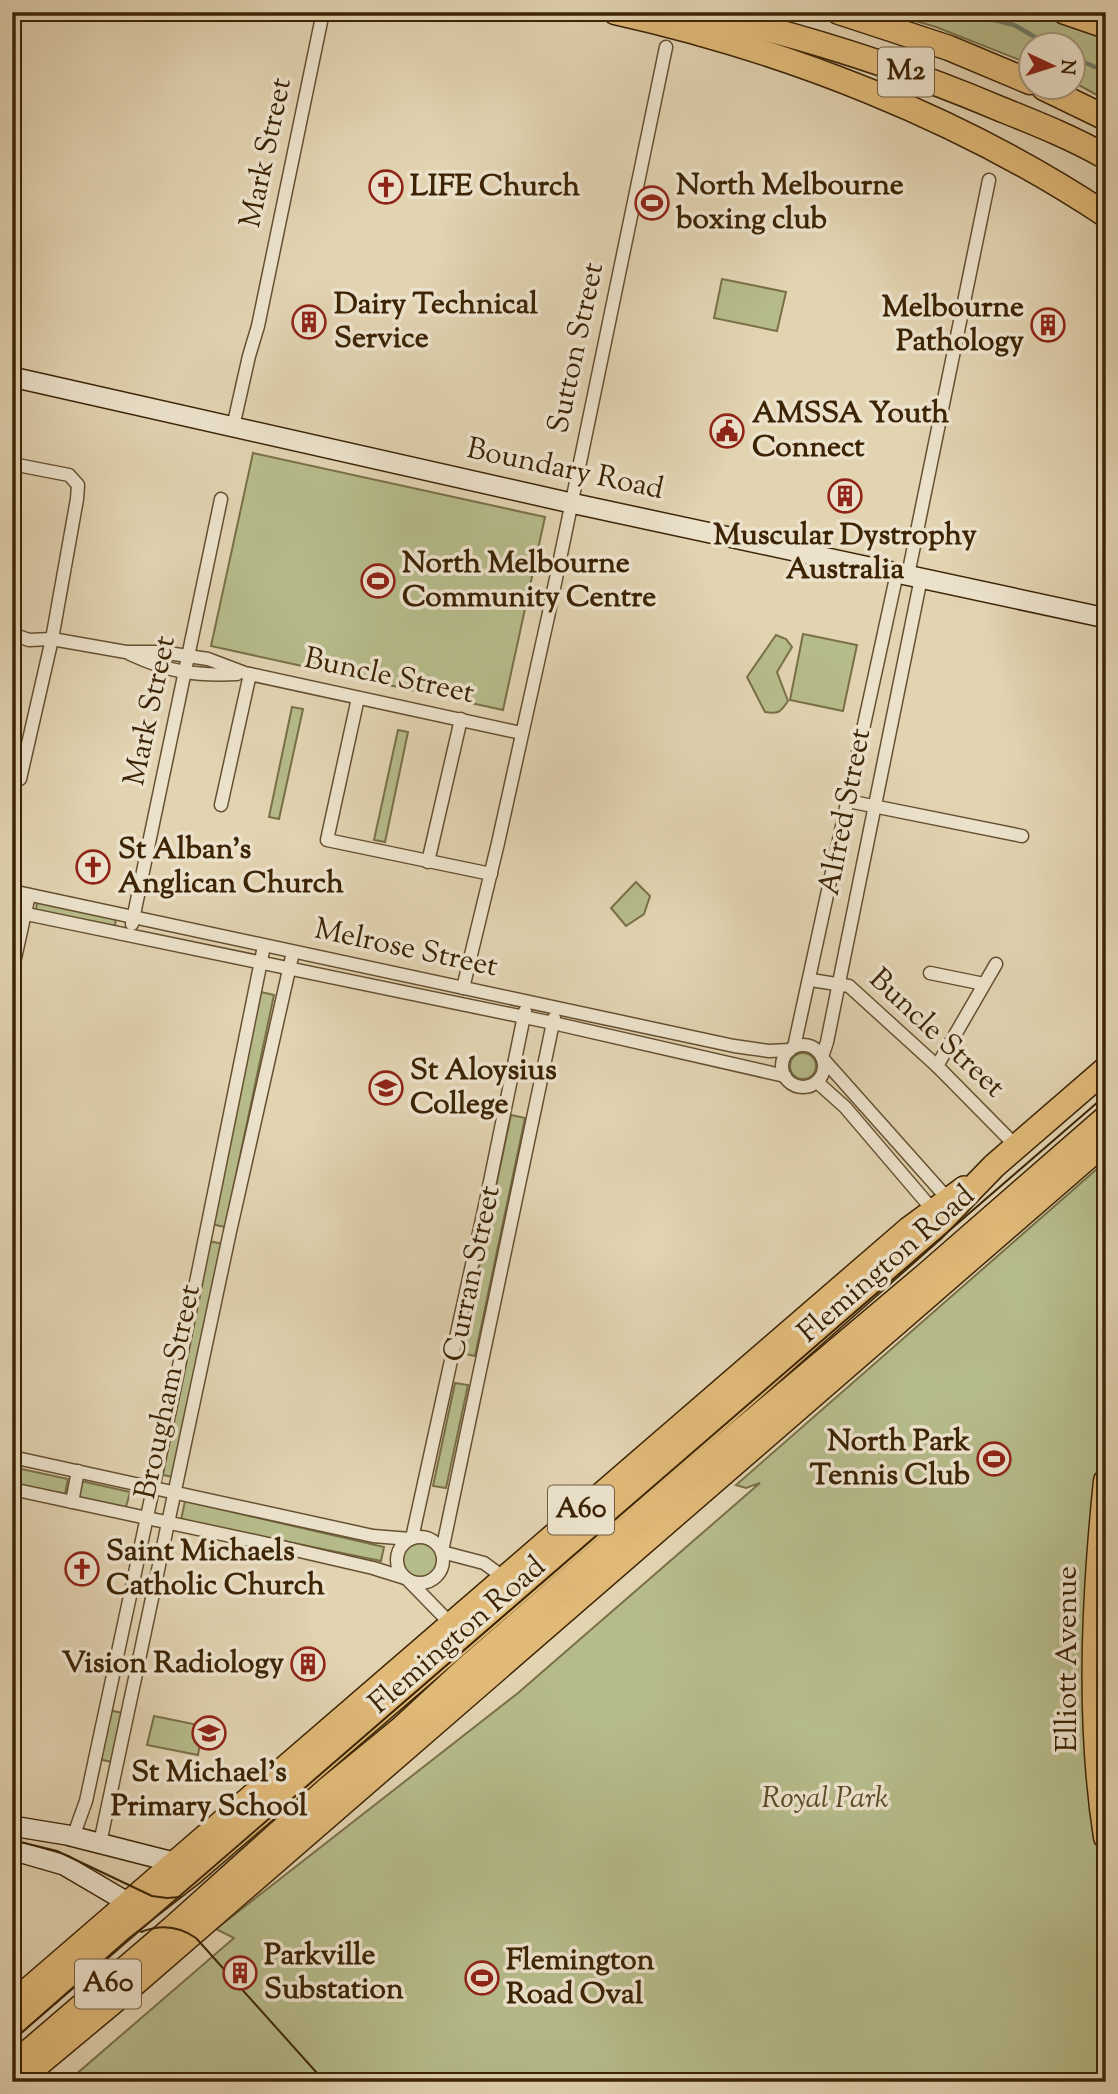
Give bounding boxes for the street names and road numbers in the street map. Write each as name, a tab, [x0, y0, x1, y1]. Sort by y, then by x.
road number: M2	[878, 48, 934, 96]
street label: Mark Street	[230, 74, 304, 232]
street label: Sutton Street	[538, 259, 616, 437]
street label: Boundary Road	[463, 428, 668, 512]
street label: Mark Street	[114, 632, 188, 790]
street label: Buncle Street	[300, 638, 478, 716]
street label: Alfred Street	[809, 725, 883, 899]
street label: Melrose Street	[310, 909, 502, 989]
street label: Buncle Street	[858, 959, 1014, 1109]
street label: Flemington Road	[789, 1176, 985, 1354]
street label: Curran Street	[433, 1182, 513, 1366]
street label: Brougham Street	[125, 1281, 213, 1503]
road number: A60	[548, 1486, 614, 1534]
street label: Flemington Road	[360, 1547, 556, 1725]
street label: Elliott Avenue	[1047, 1566, 1090, 1752]
road number: A60	[75, 1960, 141, 2008]

